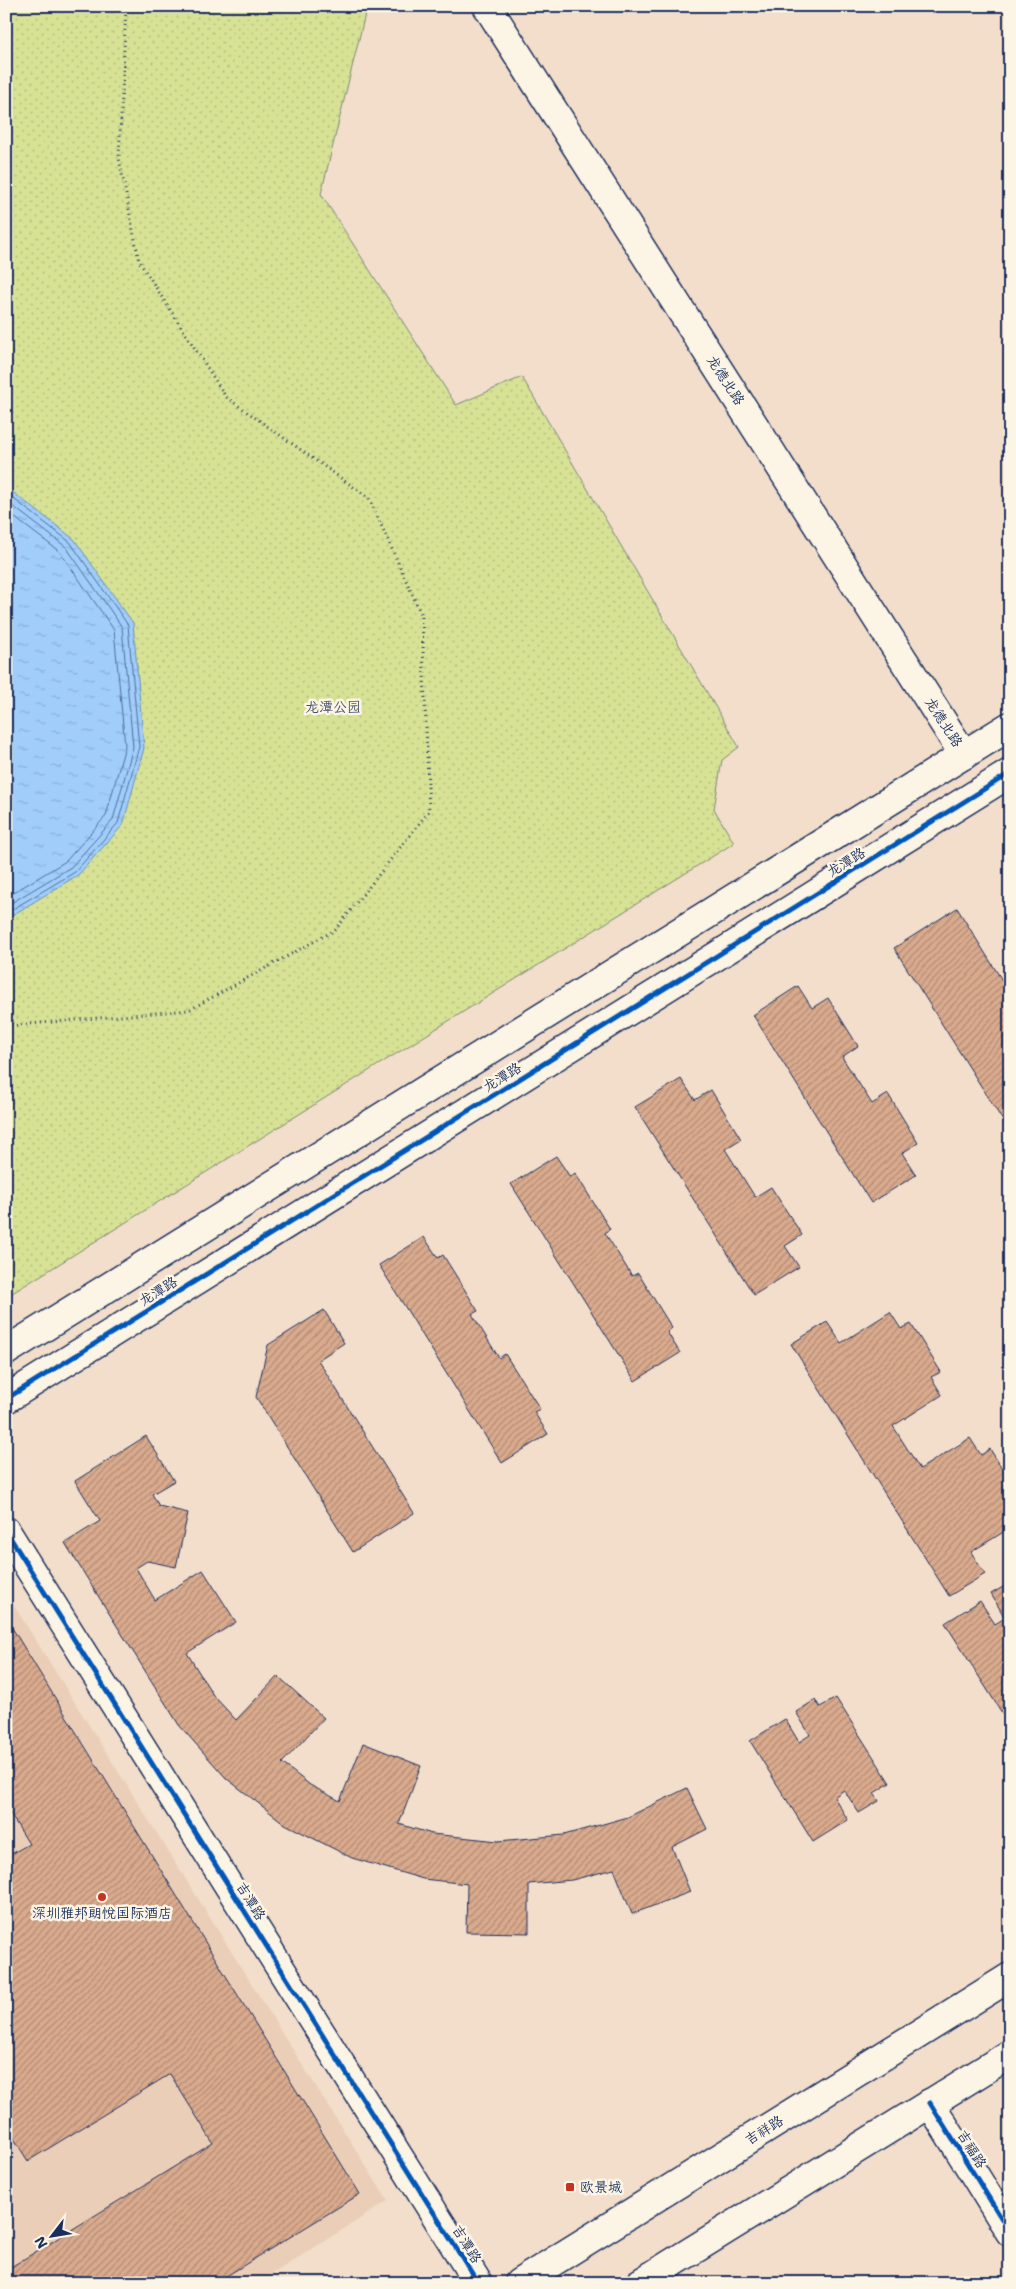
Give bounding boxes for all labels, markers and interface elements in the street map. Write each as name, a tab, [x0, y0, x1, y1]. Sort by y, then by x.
street label: 龙德北路	[703, 352, 749, 408]
street label: 龙德北路	[921, 694, 967, 750]
park label: 龙潭公园	[305, 698, 361, 716]
street label: 龙潭路	[823, 843, 869, 881]
street label: 龙潭路	[479, 1058, 525, 1096]
street label: 龙潭路	[135, 1272, 181, 1310]
street label: 吉潭路	[232, 1878, 270, 1924]
marker: 深圳雅邦朗悦国际酒店	[96, 1891, 108, 1903]
place label: 深圳雅邦朗悦国际酒店	[32, 1904, 172, 1922]
street label: 吉祥路	[741, 2111, 787, 2149]
street label: 吉福路	[953, 2126, 991, 2172]
place label: 欧景城	[580, 2178, 622, 2196]
marker: 欧景城	[564, 2181, 576, 2193]
north arrow	[28, 2212, 78, 2262]
street label: 吉潭路	[448, 2221, 486, 2267]
text: N	[30, 2233, 51, 2252]

